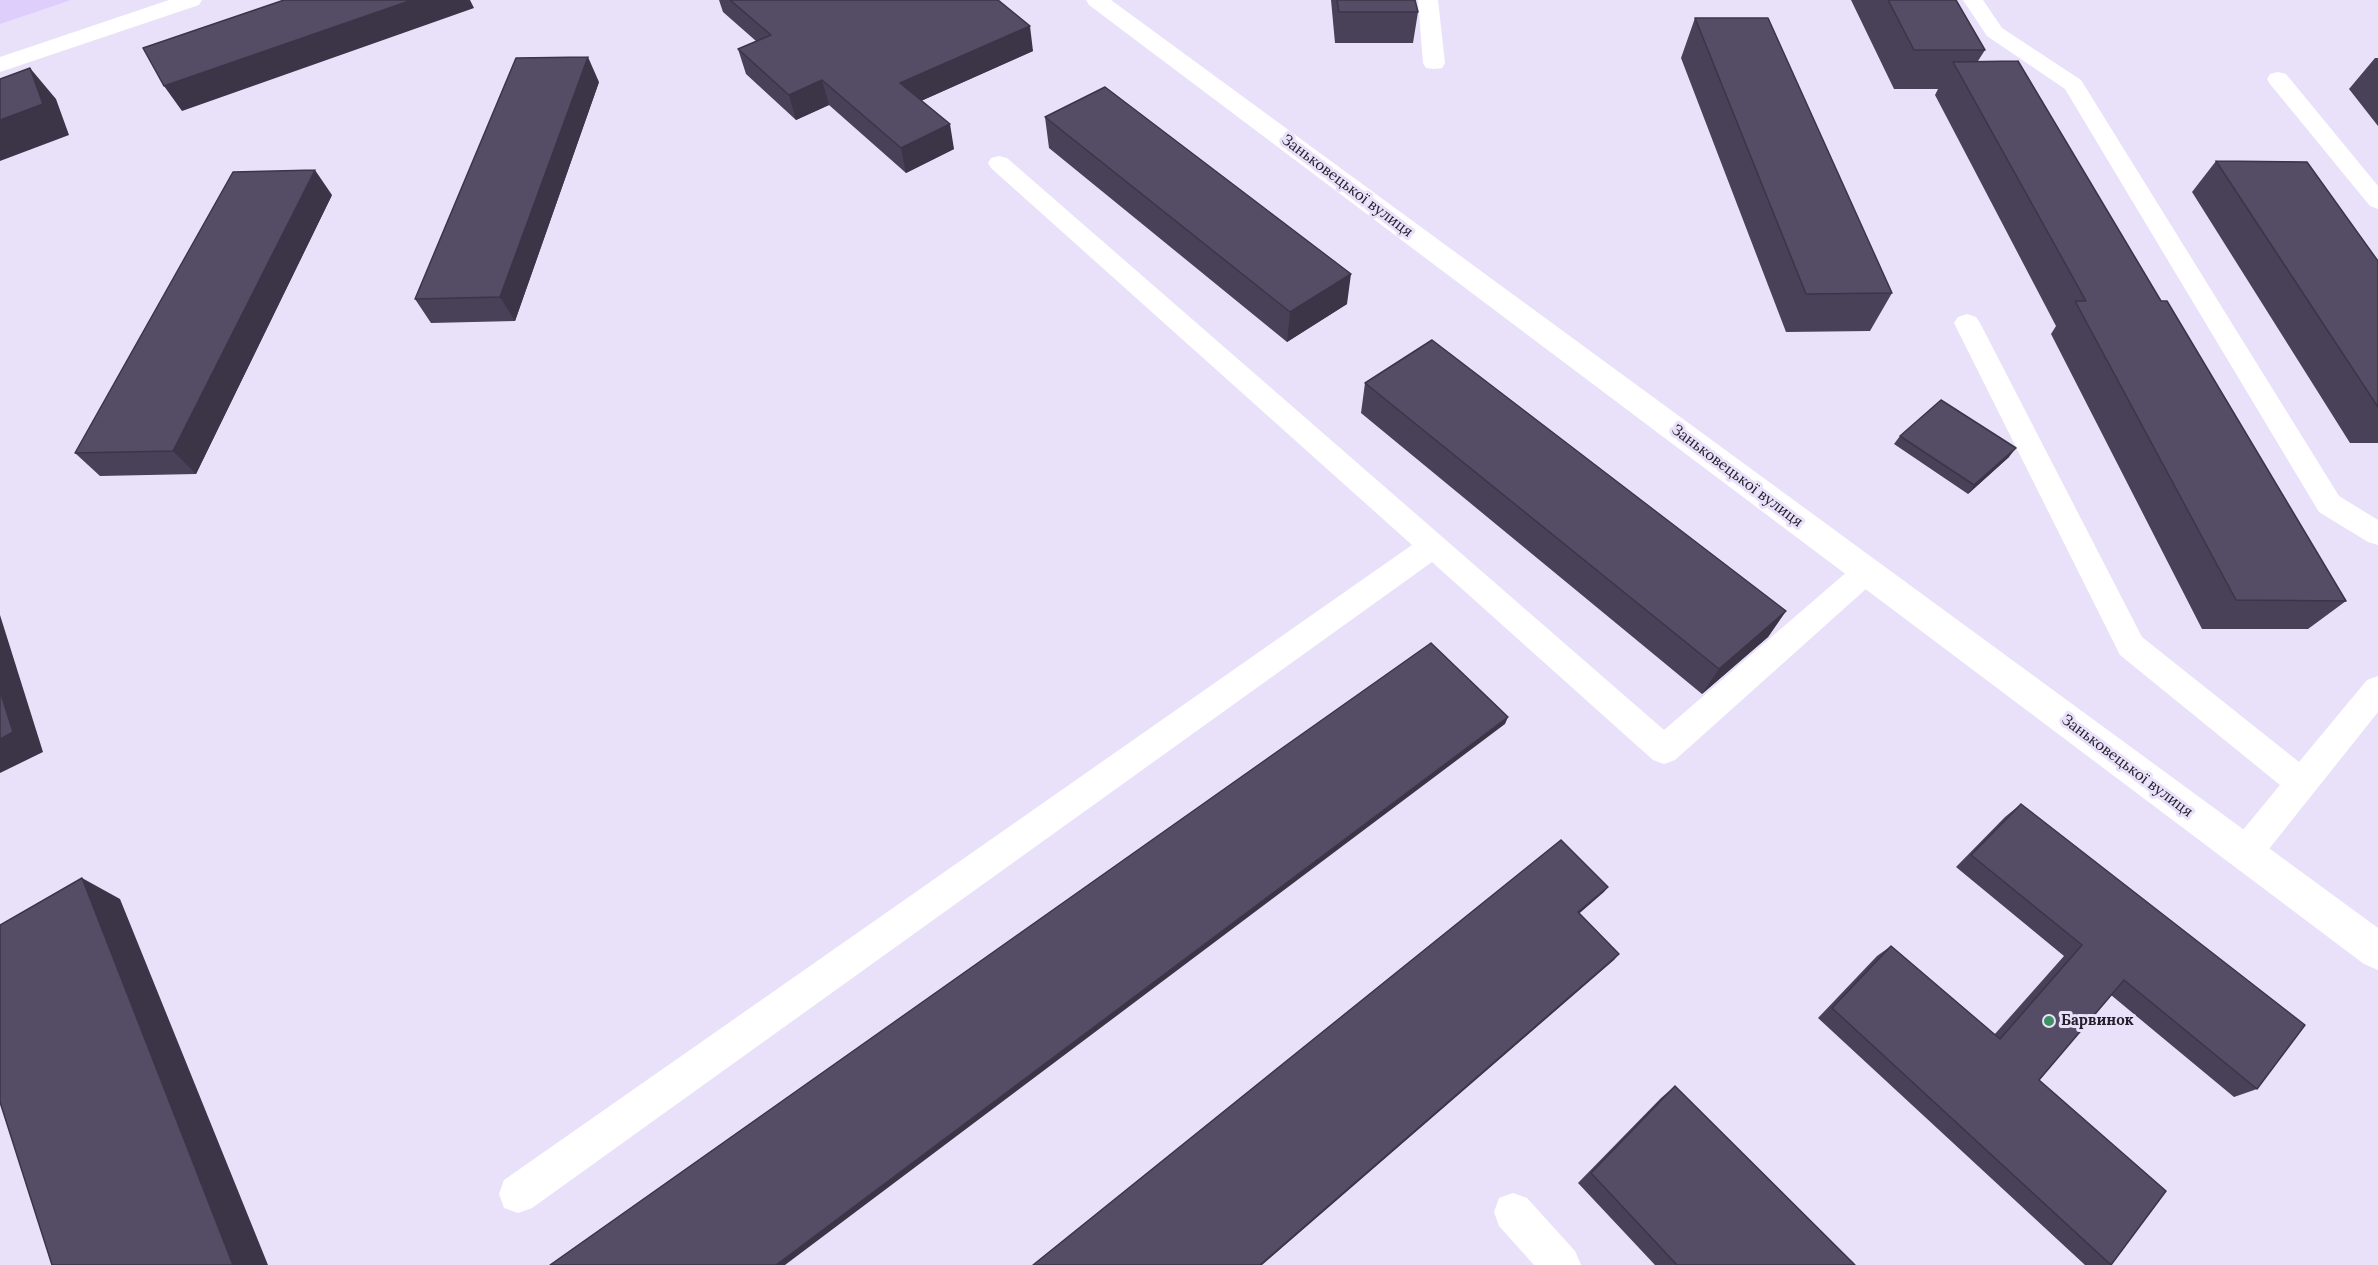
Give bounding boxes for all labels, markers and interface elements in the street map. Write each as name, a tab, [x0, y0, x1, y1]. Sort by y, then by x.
street label: Заньковецької вулиця	[1278, 131, 1416, 241]
street label: Заньковецької вулиця	[1668, 421, 1806, 531]
street label: Заньковецької вулиця	[2058, 711, 2196, 821]
place label: Барвинок	[2061, 1012, 2134, 1030]
marker: Барвинок	[2042, 1014, 2056, 1028]

